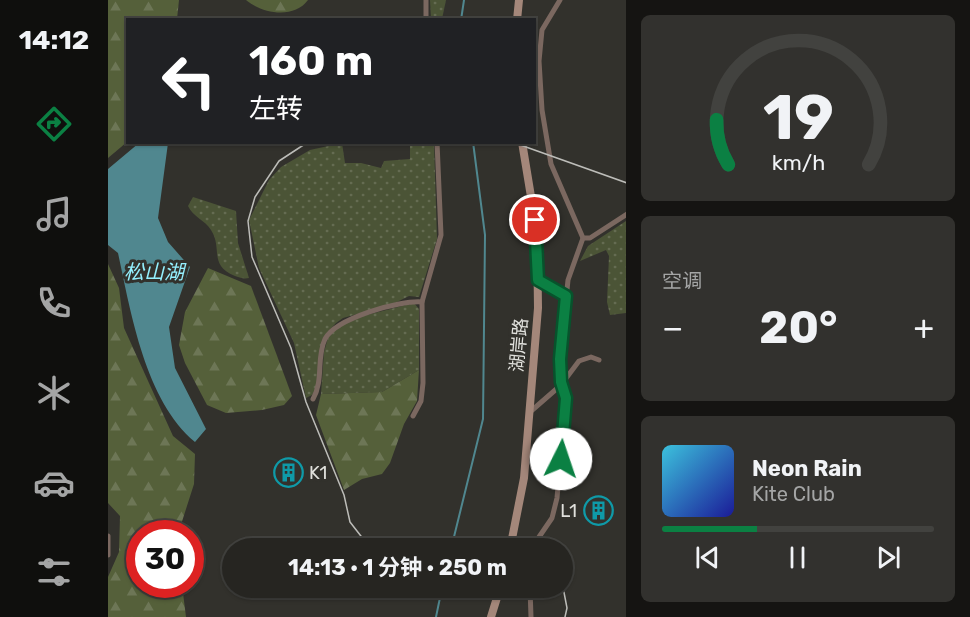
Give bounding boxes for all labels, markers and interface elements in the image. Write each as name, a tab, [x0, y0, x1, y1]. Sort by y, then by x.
text: 14:12	[19, 24, 89, 56]
text: 160 m	[249, 36, 373, 86]
icon: left	[150, 42, 228, 120]
text: 19	[762, 81, 834, 155]
text: 左转	[249, 93, 303, 125]
icon: directions	[33, 103, 75, 145]
text: km/h	[771, 150, 825, 175]
icon: music	[33, 193, 75, 235]
pin	[509, 194, 560, 245]
icon: arrive	[518, 203, 551, 236]
water label: 松山湖	[124, 260, 187, 284]
text: 空调	[662, 269, 702, 293]
icon: phone	[33, 282, 75, 324]
text: 20°	[759, 301, 838, 354]
text: −	[662, 308, 683, 347]
text: +	[913, 308, 934, 347]
street label: 湖岸路	[506, 317, 532, 373]
icon: climate	[33, 372, 75, 414]
position arrow	[529, 427, 593, 491]
text: Neon Rain	[752, 455, 862, 482]
building icon: K1	[272, 457, 304, 489]
icon: car	[33, 462, 75, 504]
place label: K1	[309, 462, 327, 484]
text: Kite Club	[752, 482, 835, 506]
building icon: L1	[582, 495, 614, 527]
place label: L1	[560, 500, 577, 522]
speed limit sign: 30	[126, 520, 204, 598]
icon: previous	[691, 541, 724, 574]
icon: pause	[781, 541, 814, 574]
icon: next	[872, 541, 905, 574]
icon: filters	[33, 551, 75, 593]
text: 14:13 · 1 分钟 · 250 m	[288, 554, 507, 581]

